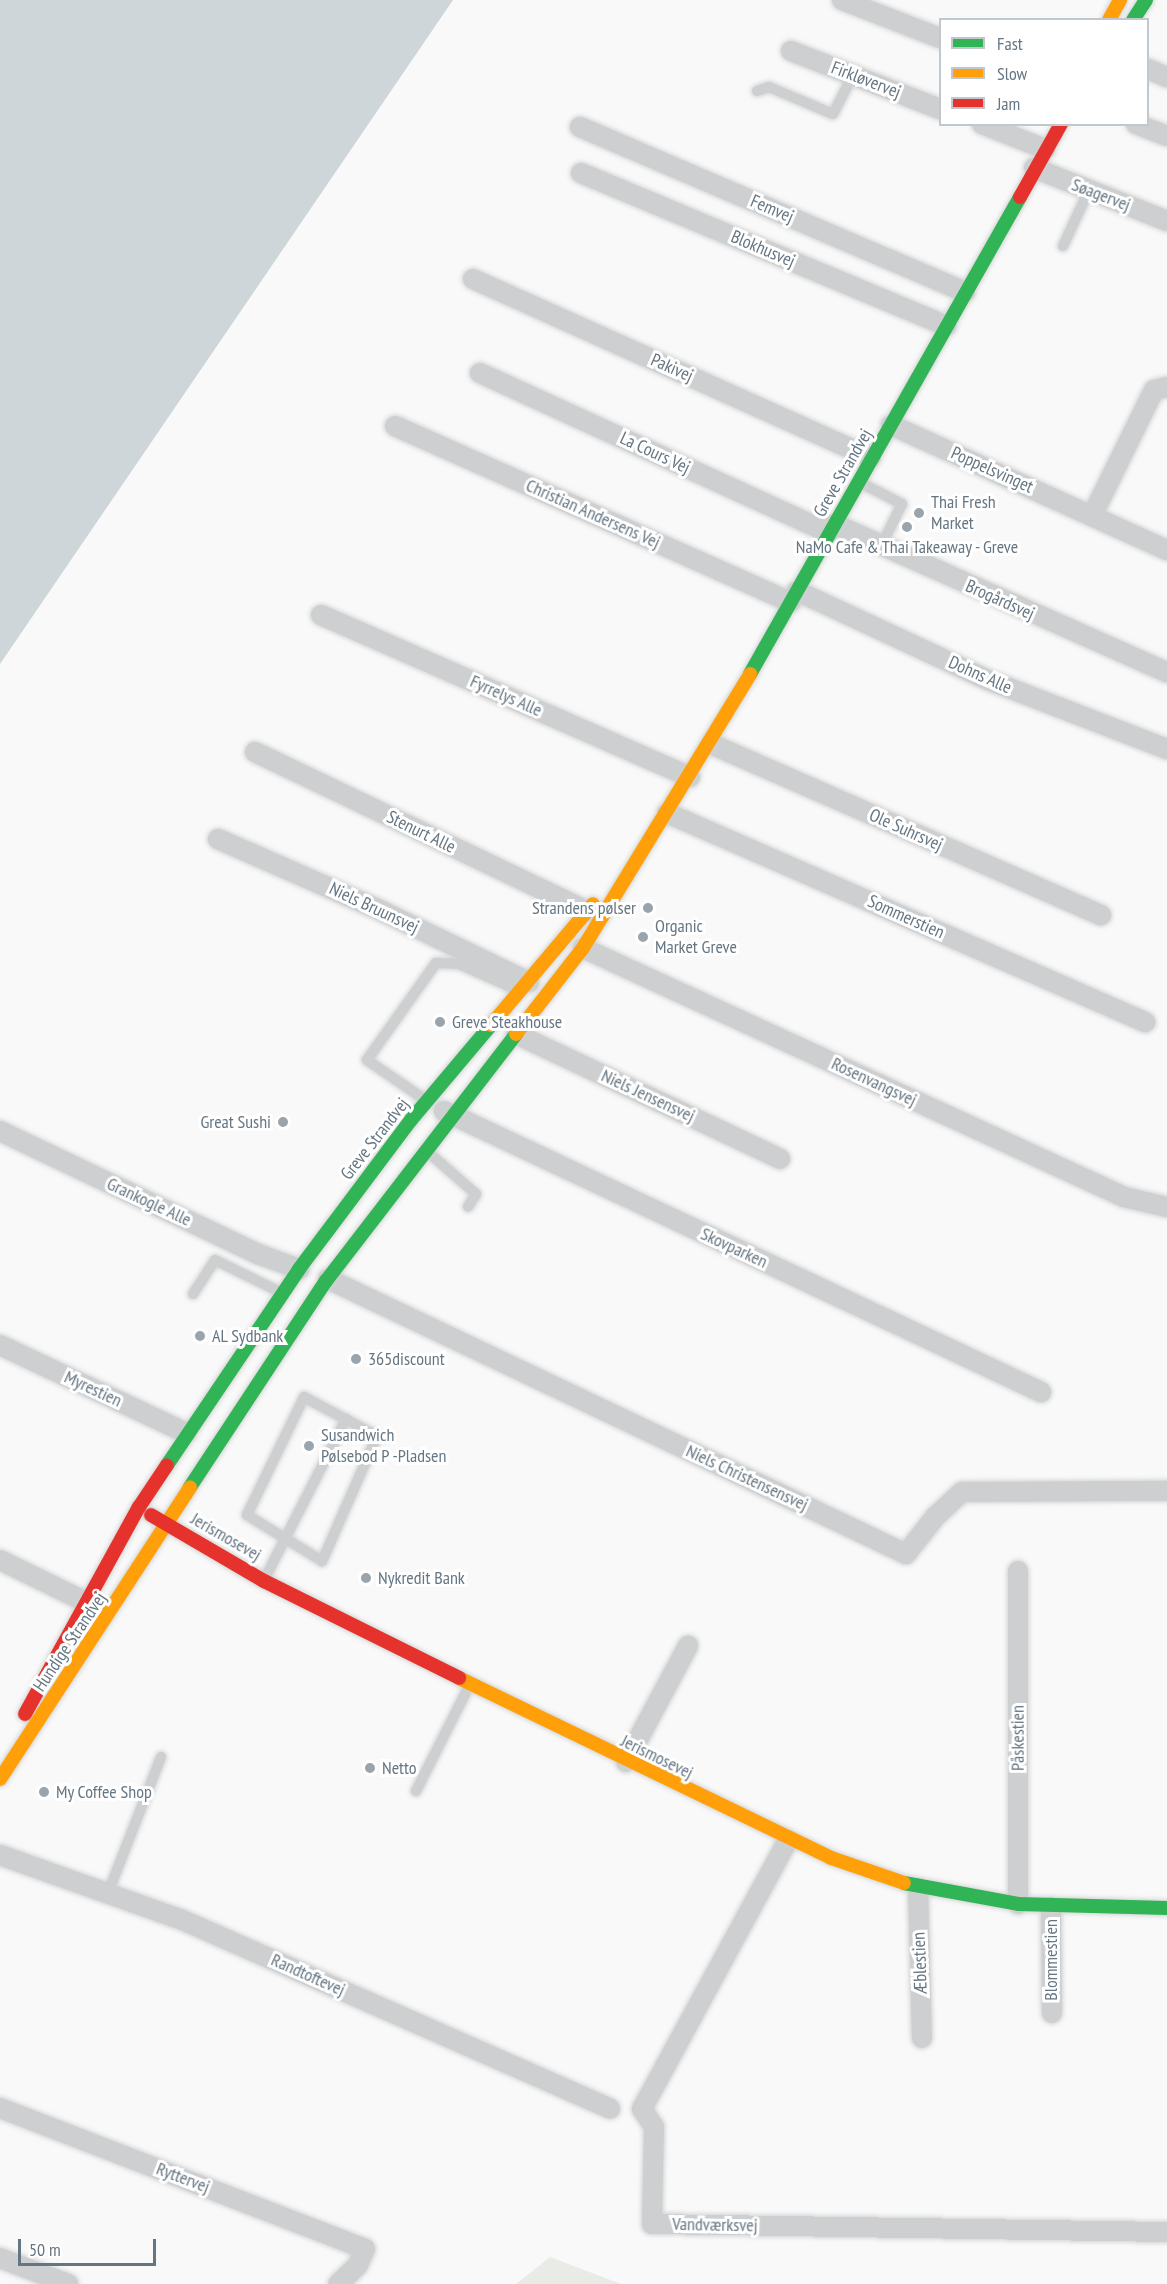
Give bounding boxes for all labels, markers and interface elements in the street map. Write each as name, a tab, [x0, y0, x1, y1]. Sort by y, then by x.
legend	[939, 18, 1149, 126]
text: Fast	[997, 32, 1023, 55]
street label: Firkløvervej	[828, 57, 904, 103]
text: Slow	[997, 62, 1027, 85]
text: Jam	[997, 92, 1020, 115]
street label: Søagervej	[1069, 174, 1133, 216]
street label: Femvej	[747, 190, 797, 228]
street label: Blokhusvej	[728, 226, 798, 272]
street label: Pakivej	[648, 349, 696, 387]
street label: Greve Strandvej	[809, 425, 877, 521]
street label: La Cours Vej	[616, 427, 694, 479]
street label: Poppelsvinget	[948, 442, 1036, 498]
street label: Christian Andersens Vej	[522, 475, 664, 553]
place label: Thai Fresh Market	[931, 492, 996, 534]
marker: Thai Fresh Market	[912, 506, 926, 520]
marker: NaMo Cafe & Thai Takeaway - Greve	[900, 520, 914, 534]
place label: NaMo Cafe & Thai Takeaway - Greve	[794, 536, 1020, 558]
street label: Brogårdsvej	[962, 575, 1038, 625]
street label: Dohns Alle	[945, 651, 1015, 699]
street label: Fyrrelys Alle	[467, 671, 545, 721]
street label: Ole Suhrsvej	[866, 804, 946, 856]
street label: Stenurt Alle	[383, 806, 459, 858]
street label: Niels Bruunsvej	[326, 878, 422, 938]
street label: Sommerstien	[864, 891, 948, 943]
place label: Strandens pølser	[532, 897, 636, 919]
marker: Strandens pølser	[641, 901, 655, 915]
place label: Organic Market Greve	[655, 916, 737, 958]
marker: Organic Market Greve	[636, 930, 650, 944]
place label: Greve Steakhouse	[452, 1011, 562, 1033]
marker: Greve Steakhouse	[433, 1015, 447, 1029]
street label: Rosenvangsvej	[828, 1053, 920, 1111]
street label: Niels Jensensvej	[598, 1065, 698, 1127]
street label: Greve Strandvej	[336, 1094, 414, 1184]
place label: Great Sushi	[200, 1111, 271, 1133]
marker: Great Sushi	[276, 1115, 290, 1129]
street label: Grankogle Alle	[103, 1173, 195, 1231]
street label: Skovparken	[697, 1223, 771, 1273]
place label: AL Sydbank	[212, 1325, 284, 1347]
marker: AL Sydbank	[193, 1329, 207, 1343]
place label: 365discount	[368, 1348, 445, 1370]
marker: 365discount	[349, 1352, 363, 1366]
street label: Myrestien	[61, 1366, 125, 1412]
place label: Susandwich Pølsebod P -Pladsen	[321, 1425, 447, 1468]
marker: Susandwich Pølsebod P -Pladsen	[302, 1439, 316, 1453]
street label: Niels Christensensvej	[683, 1440, 811, 1516]
street label: Jerismosevej	[187, 1508, 265, 1566]
place label: Nykredit Bank	[378, 1567, 465, 1589]
marker: Nykredit Bank	[359, 1571, 373, 1585]
street label: Hundige Strandvej	[29, 1588, 111, 1696]
street label: Påskestien	[1007, 1705, 1029, 1771]
street label: Jerismosevej	[617, 1730, 697, 1784]
place label: Netto	[382, 1757, 417, 1779]
marker: Netto	[363, 1761, 377, 1775]
place label: My Coffee Shop	[56, 1781, 152, 1803]
marker: My Coffee Shop	[37, 1785, 51, 1799]
street label: Blommestien	[1040, 1919, 1062, 2001]
street label: Æblestien	[908, 1932, 932, 1994]
street label: Randtoftevej	[268, 1949, 348, 2001]
street label: Ryttervej	[153, 2158, 213, 2198]
street label: Vandværksvej	[672, 2213, 758, 2237]
scale bar	[21, 2227, 159, 2265]
text: 50 m	[29, 2238, 61, 2261]

